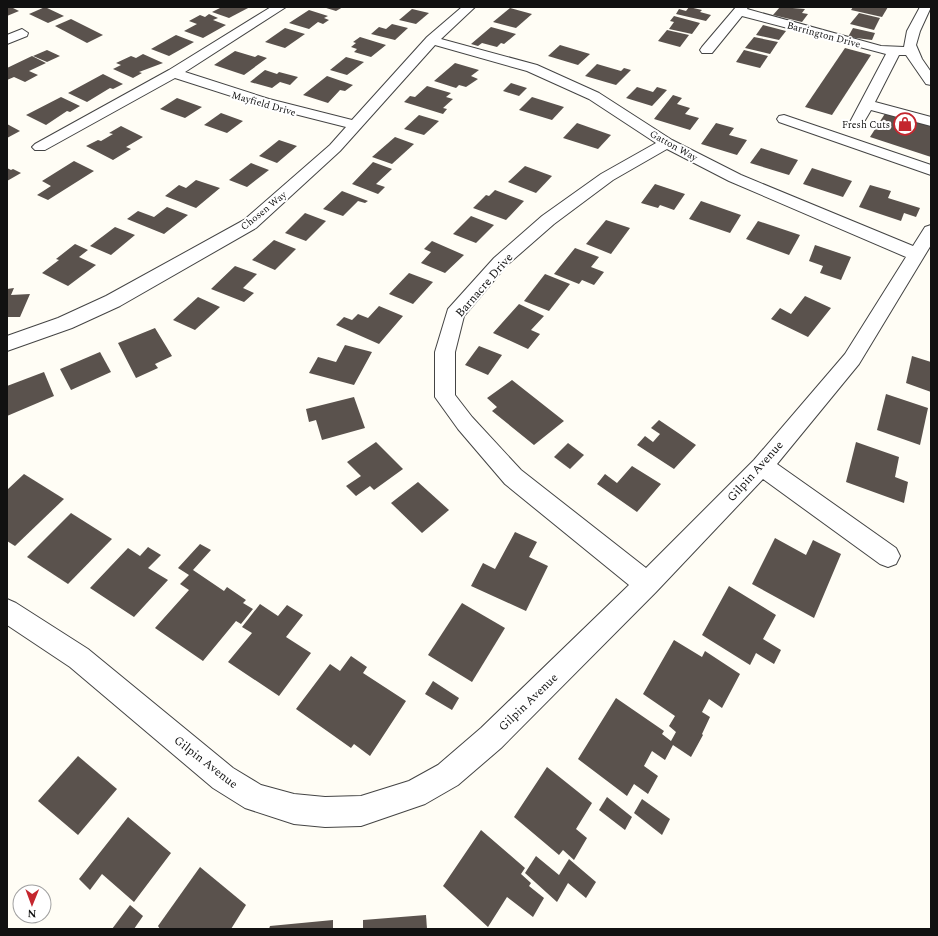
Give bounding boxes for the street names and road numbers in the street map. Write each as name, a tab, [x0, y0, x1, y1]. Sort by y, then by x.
street label: Barrington Drive	[785, 17, 862, 53]
street label: Mayfield Drive	[230, 87, 298, 121]
street label: Gatton Way	[647, 126, 701, 166]
street label: Chosen Way	[237, 186, 291, 234]
street label: Barnacre Drive	[451, 249, 518, 322]
street label: Gilpin Avenue	[723, 436, 788, 506]
street label: Gilpin Avenue	[494, 669, 563, 736]
street label: Gilpin Avenue	[170, 731, 242, 794]

